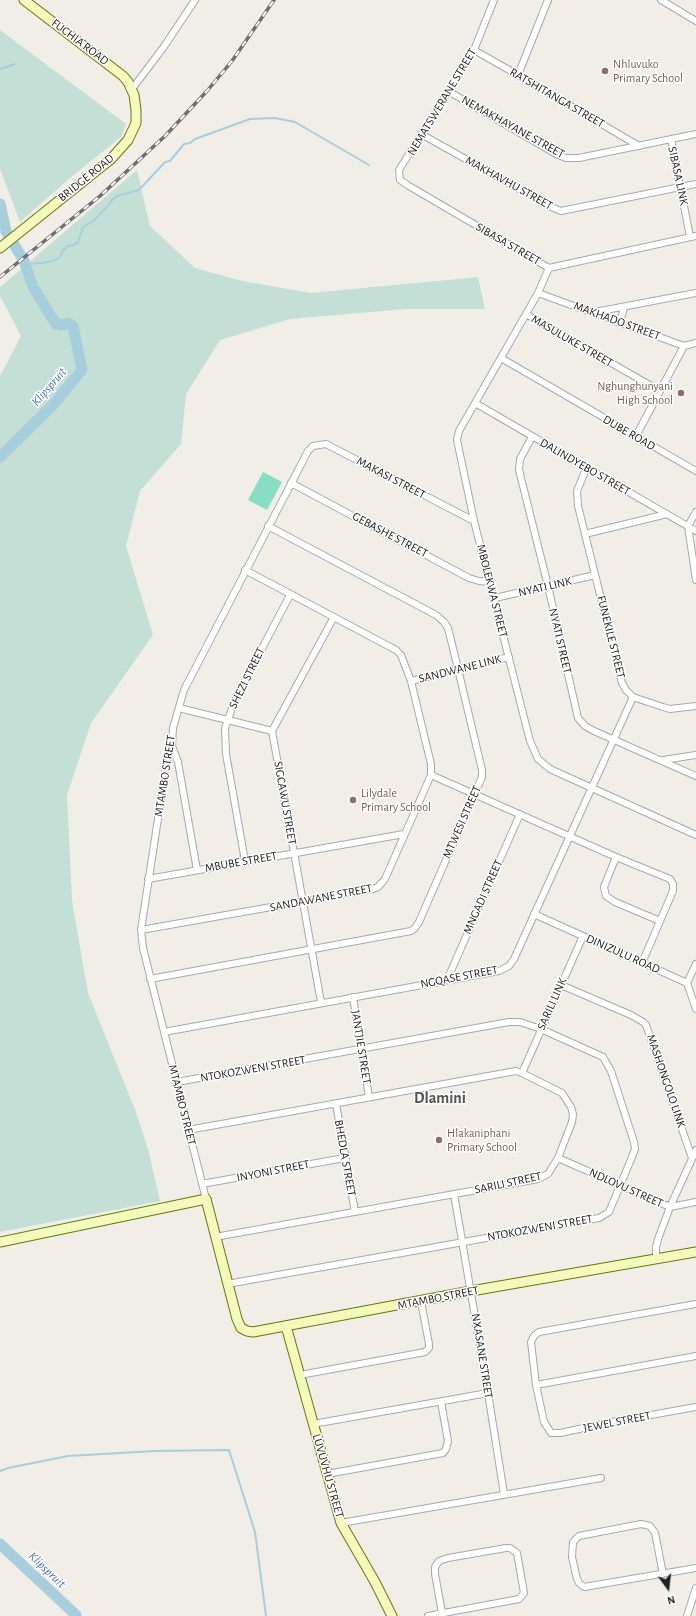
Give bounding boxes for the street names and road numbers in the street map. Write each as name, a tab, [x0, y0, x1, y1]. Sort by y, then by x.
street label: FUCHIA ROAD	[49, 16, 111, 68]
street label: NEMATSWERANE STREET	[404, 46, 480, 158]
street label: RATSHITANGA STREET	[507, 65, 607, 131]
street label: NEMAKHAYANE STREET	[459, 93, 567, 161]
street label: SIBASA LINK	[665, 145, 691, 207]
street label: BRIDGE ROAD	[55, 151, 117, 205]
street label: MAKHAVHU STREET	[463, 153, 555, 213]
street label: SIBASA STREET	[473, 220, 543, 268]
street label: MAKHADO STREET	[572, 299, 662, 343]
street label: MASULUKE STREET	[529, 312, 615, 370]
street label: DUBE ROAD	[600, 412, 658, 454]
street label: DALINDYEBO STREET	[537, 435, 633, 499]
street label: MAKASI STREET	[354, 454, 428, 502]
street label: GEBASHE STREET	[350, 509, 430, 561]
street label: MBOLEKWA STREET	[473, 543, 511, 639]
street label: NYATI LINK	[517, 574, 573, 600]
street label: FUNEKILE STREET	[594, 594, 628, 680]
street label: NYATI STREET	[545, 607, 575, 675]
street label: SHEZI STREET	[226, 645, 268, 711]
street label: SANDWANE LINK	[417, 652, 503, 686]
street label: MTAMBO STREET	[151, 734, 179, 818]
street label: SIGCAWU STREET	[271, 760, 299, 846]
street label: MTWESI STREET	[440, 783, 484, 861]
street label: MBUBE STREET	[204, 849, 278, 875]
street label: MNGADI STREET	[460, 858, 506, 936]
street label: SANDAWANE STREET	[269, 881, 373, 915]
street label: DINIZULU ROAD	[584, 931, 662, 977]
street label: NGQASE STREET	[419, 962, 499, 992]
street label: SARILI LINK	[534, 976, 570, 1032]
street label: JANTJIE STREET	[348, 1009, 374, 1085]
street label: MASHONGOLO LINK	[643, 1032, 689, 1130]
street label: NTOKOZWENI STREET	[199, 1053, 307, 1085]
street label: MTAMBO STREET	[165, 1063, 199, 1147]
street label: BHEDLA STREET	[331, 1119, 359, 1197]
street label: INYONI STREET	[235, 1157, 311, 1185]
street label: NDLOVU STREET	[587, 1165, 665, 1211]
street label: SARILI STREET	[473, 1169, 543, 1197]
street label: NTOKOZWENI STREET	[486, 1212, 594, 1244]
street label: MTAMBO STREET	[396, 1283, 480, 1313]
street label: NXASANE STREET	[468, 1312, 496, 1400]
street label: JEWEL STREET	[582, 1408, 652, 1436]
street label: LUVUVHU STREET	[309, 1432, 347, 1520]

